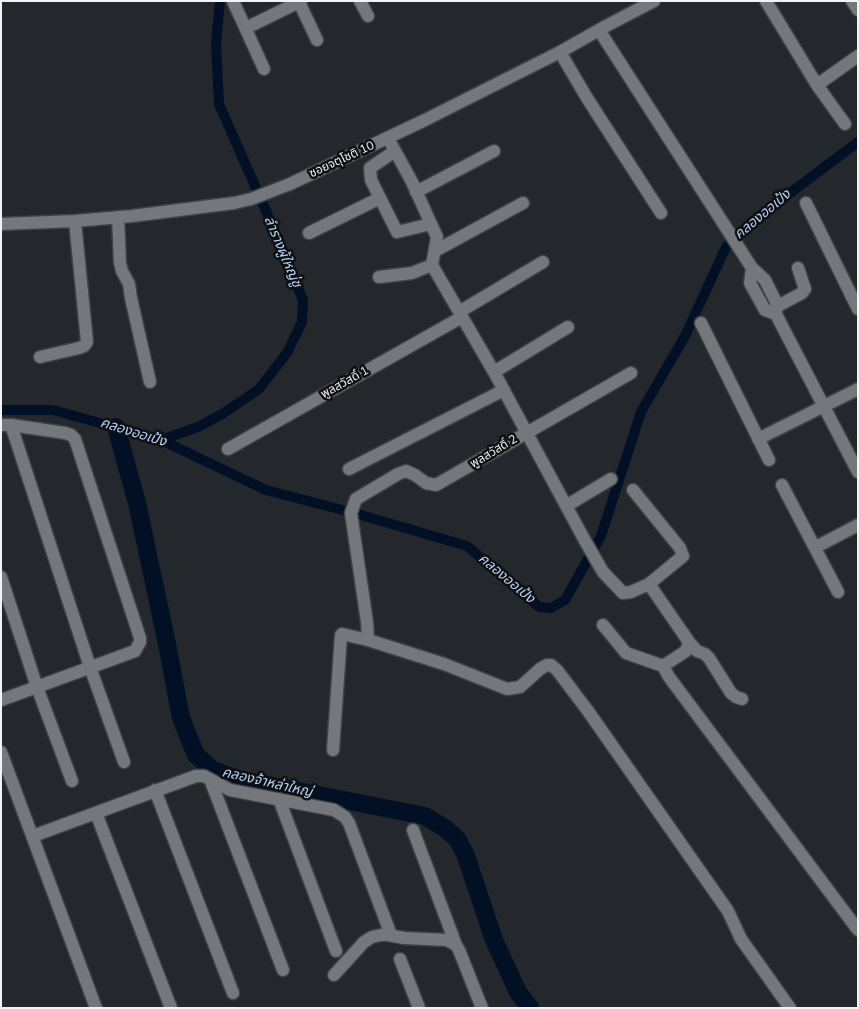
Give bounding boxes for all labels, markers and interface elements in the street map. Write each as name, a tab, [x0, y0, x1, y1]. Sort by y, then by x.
street label: ซอยจตุโชติ 10	[307, 139, 377, 181]
water label: คลองออเป้ง	[731, 187, 795, 243]
water label: ลำรางผู้ใหญ่ชู	[260, 214, 304, 290]
street label: พูลสวัสดิ์ 1	[319, 364, 371, 402]
water label: คลองออเป้ง	[98, 415, 168, 451]
street label: พูลสวัสดิ์ 2	[468, 432, 520, 472]
water label: คลองออเป้ง	[474, 551, 538, 607]
water label: คลองจ้าหล่าใหญ่	[220, 764, 314, 802]

